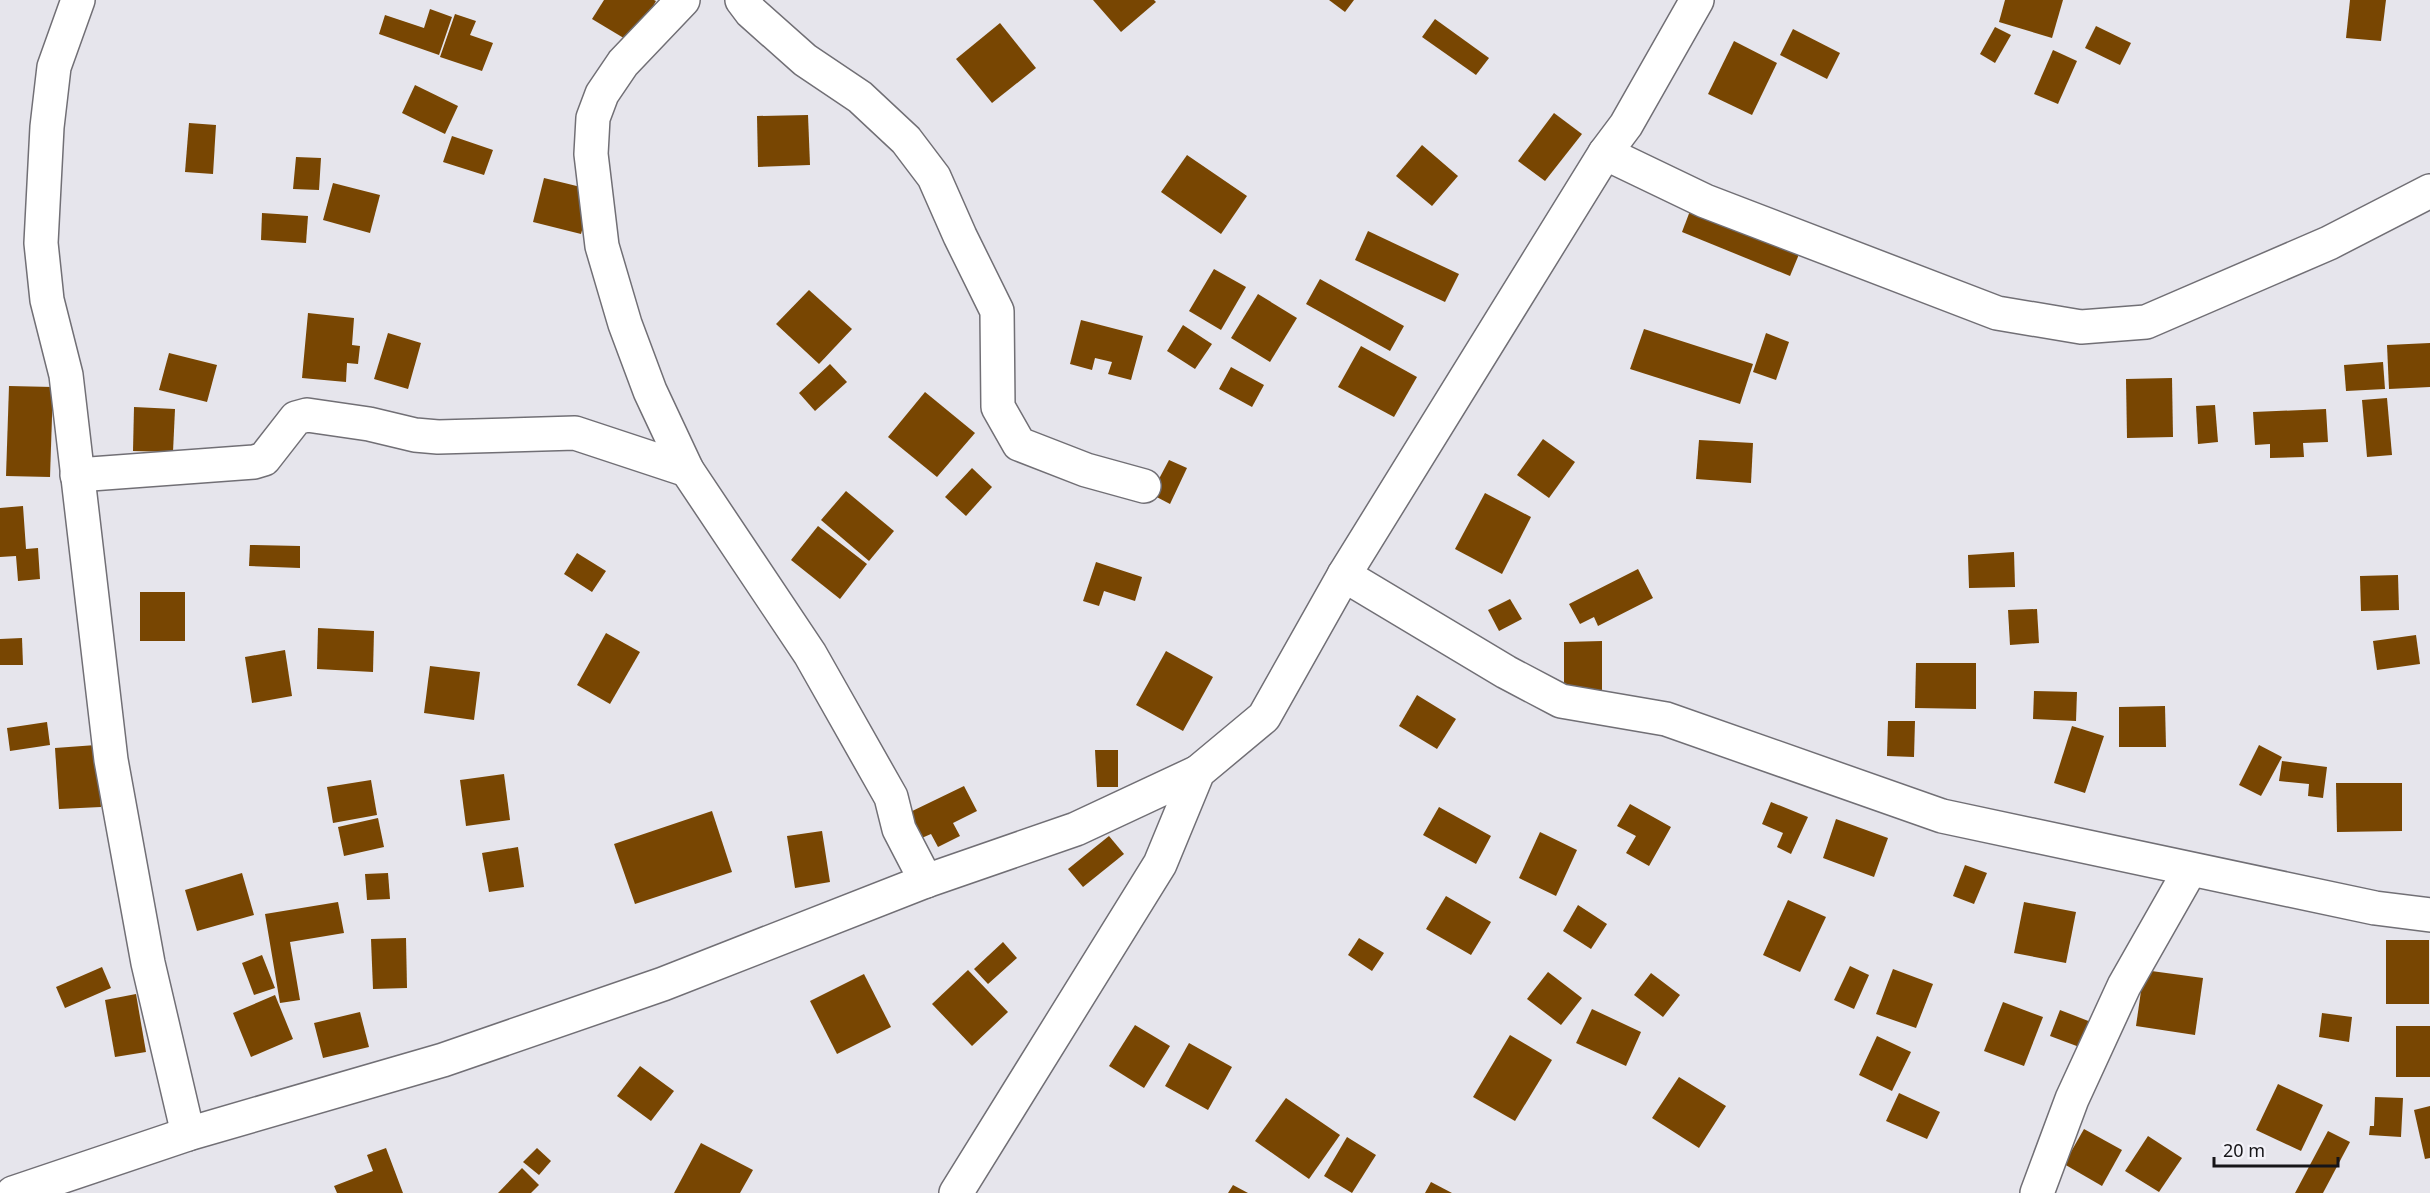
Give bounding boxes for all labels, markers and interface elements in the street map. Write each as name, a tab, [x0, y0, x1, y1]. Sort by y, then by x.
scale bar	[2214, 1130, 2338, 1168]
text: 20 m	[2223, 1138, 2265, 1162]

